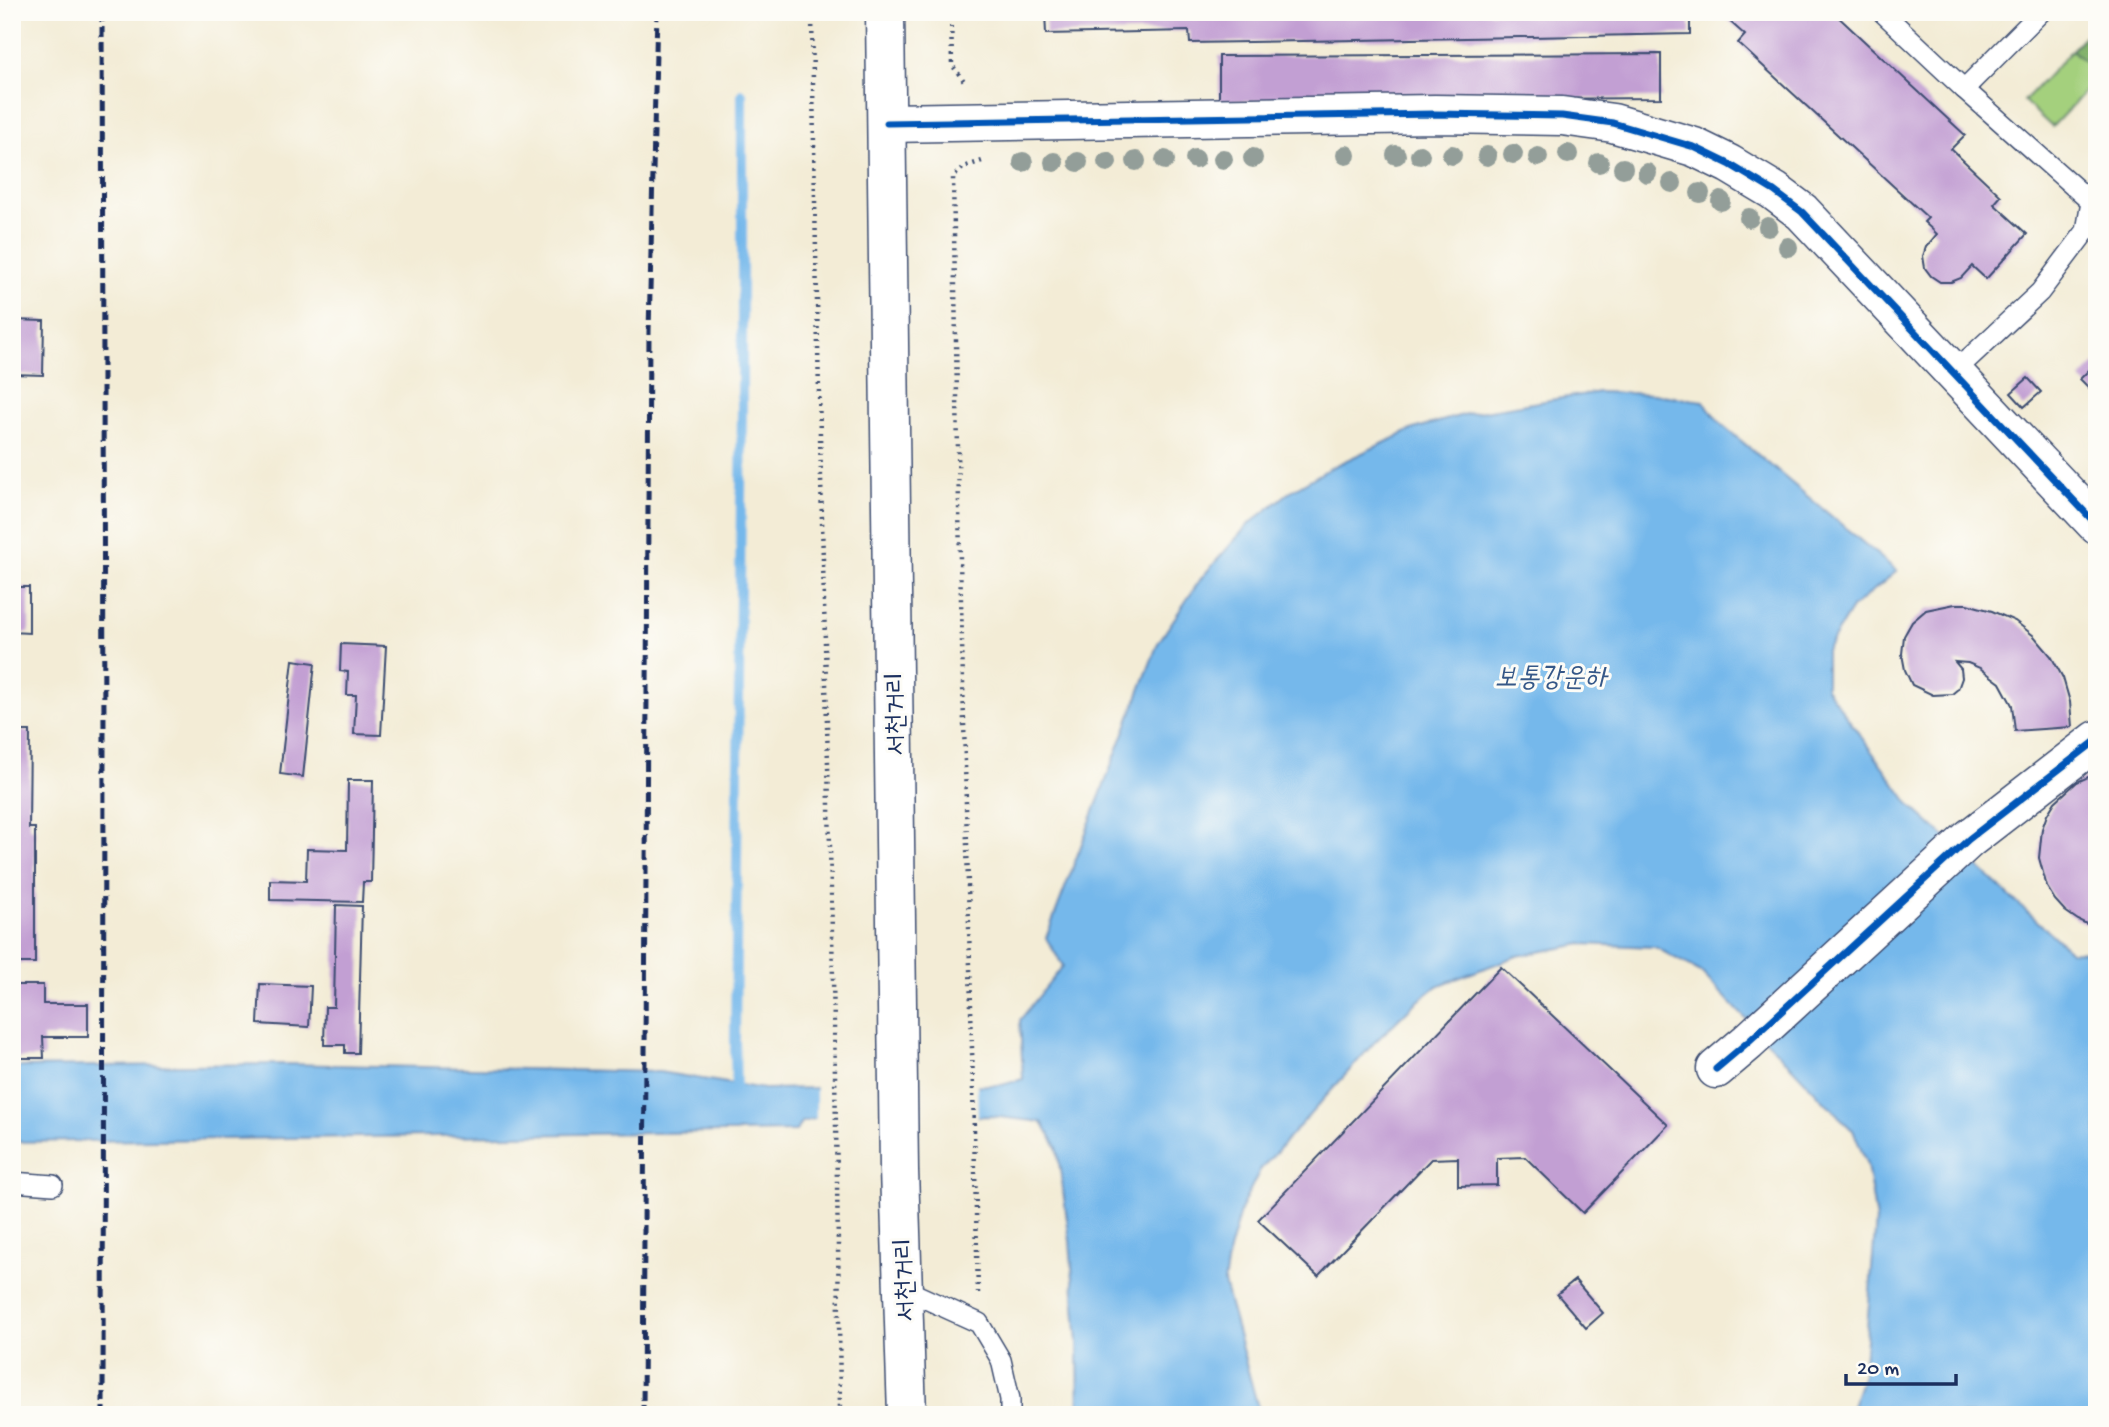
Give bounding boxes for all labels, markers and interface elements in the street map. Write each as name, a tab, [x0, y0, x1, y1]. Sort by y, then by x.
water label: 보통강운하	[1495, 663, 1609, 696]
street label: 서천거리	[882, 672, 915, 756]
street label: 서천거리	[891, 1237, 924, 1322]
scale bar	[1846, 1343, 1957, 1387]
text: 20 m	[1857, 1358, 1899, 1383]

